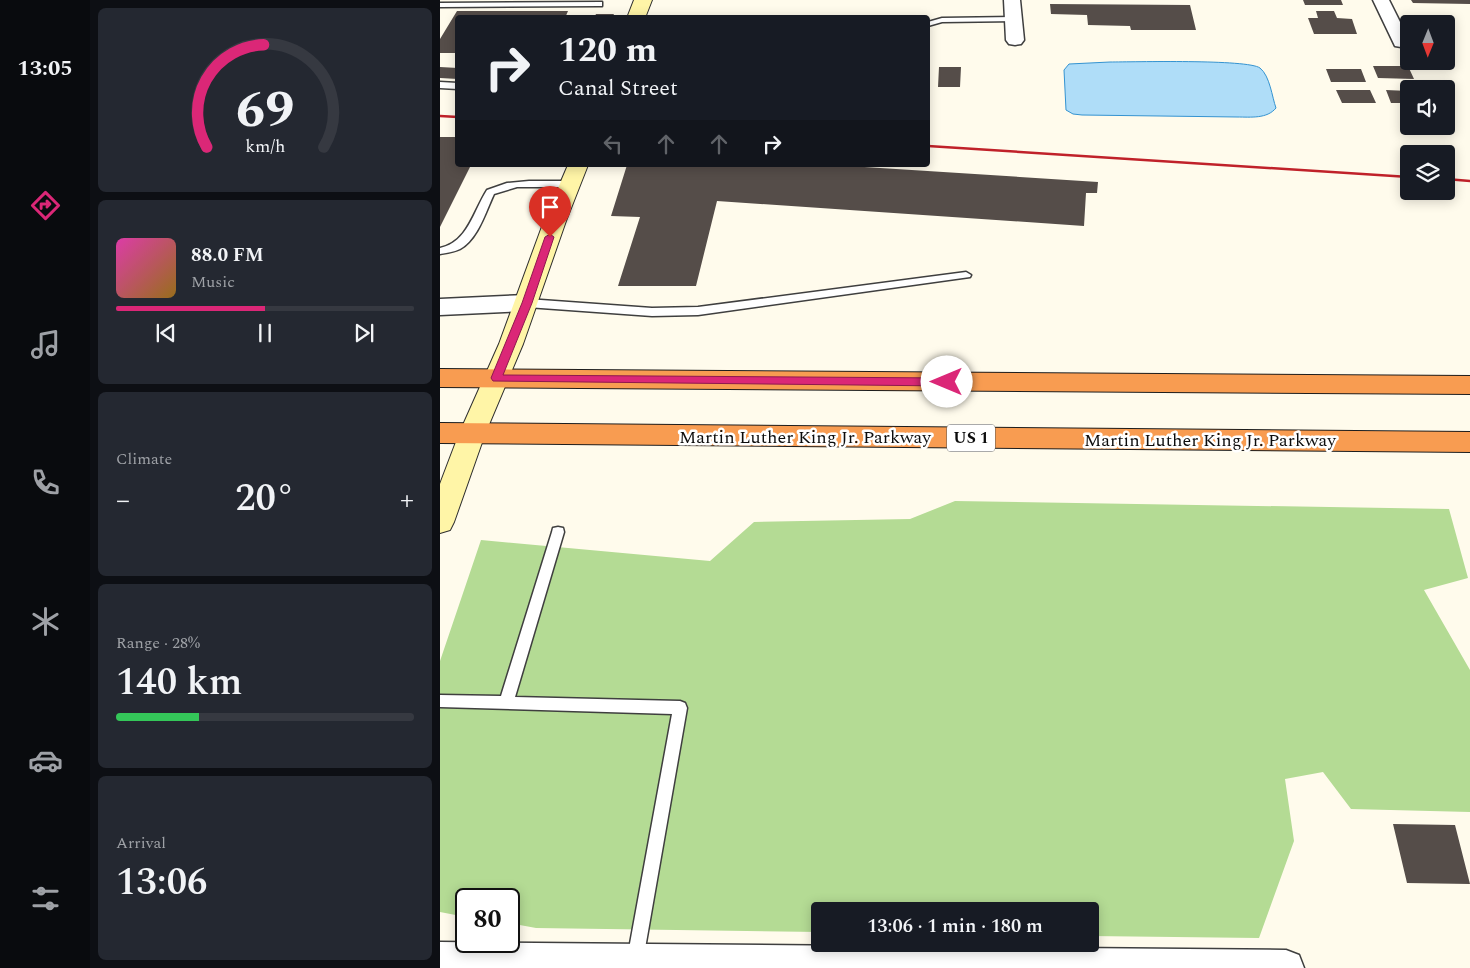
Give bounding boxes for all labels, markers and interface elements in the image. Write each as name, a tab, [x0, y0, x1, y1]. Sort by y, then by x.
north arrow	[1400, 15, 1455, 70]
map controls	[1400, 15, 1455, 200]
text: 120 m	[558, 24, 657, 77]
icon: right	[475, 35, 540, 100]
text: 13:05	[17, 52, 73, 85]
text: 69	[236, 71, 294, 150]
text: Canal Street	[558, 72, 678, 105]
button: sound	[1400, 80, 1455, 135]
icon: left	[599, 130, 627, 158]
icon: ahead	[652, 130, 680, 158]
icon: ahead	[705, 130, 733, 158]
icon: right	[758, 130, 786, 158]
text: km/h	[245, 133, 285, 160]
button: layers	[1400, 145, 1455, 200]
pin	[529, 186, 571, 237]
icon: directions	[28, 188, 63, 223]
icon: arrive	[536, 193, 564, 221]
text: 88.0 FM	[191, 241, 264, 270]
text: Music	[191, 270, 235, 294]
icon: previous	[152, 319, 180, 347]
icon: pause	[251, 319, 279, 347]
icon: next	[350, 319, 378, 347]
icon: music	[28, 327, 63, 362]
position arrow	[920, 355, 972, 407]
street label: Martin Luther King Jr. Parkway	[679, 424, 932, 451]
road number: US 1	[947, 424, 995, 452]
street label: Martin Luther King Jr. Parkway	[1084, 427, 1337, 454]
text: Climate	[116, 447, 172, 471]
icon: phone	[28, 465, 63, 500]
text: 20°	[235, 470, 295, 528]
text: −	[116, 479, 130, 522]
text: +	[400, 479, 414, 522]
icon: climate	[28, 604, 63, 639]
text: Range · 28%	[116, 631, 200, 655]
text: 140 km	[116, 654, 242, 712]
icon: car	[28, 743, 63, 778]
text: Arrival	[116, 831, 166, 855]
text: 13:06	[116, 854, 207, 912]
icon: filters	[28, 881, 63, 916]
speed limit sign: 80	[455, 888, 520, 953]
text: 13:06 · 1 min · 180 m	[867, 912, 1043, 941]

